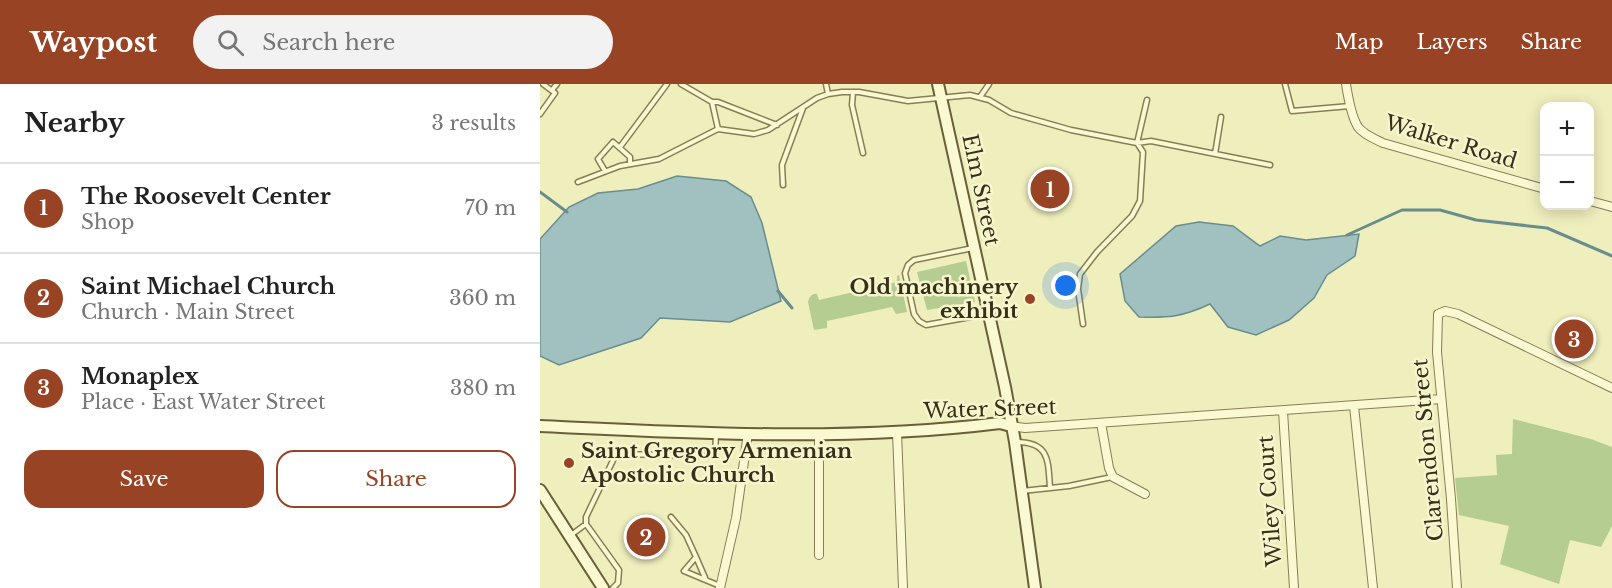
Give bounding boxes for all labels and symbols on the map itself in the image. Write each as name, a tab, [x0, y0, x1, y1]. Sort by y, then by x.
street label: Walker Road	[1381, 109, 1520, 174]
street label: Elm Street	[956, 132, 1006, 248]
pin: 1	[1030, 166, 1070, 212]
your location	[1051, 271, 1080, 300]
place label: Old machinery exhibit	[850, 274, 1018, 324]
marker: Old machinery exhibit	[1023, 292, 1037, 306]
pin: 3	[1554, 316, 1594, 362]
street label: Clarendon Street	[1407, 358, 1449, 542]
street label: Water Street	[922, 394, 1057, 424]
street label: Wiley Court	[1252, 434, 1288, 569]
place label: Saint Gregory Armenian Apostolic Church	[580, 438, 852, 488]
marker: Saint Gregory Armenian Apostolic Church	[562, 456, 576, 470]
pin: 2	[626, 514, 666, 560]

